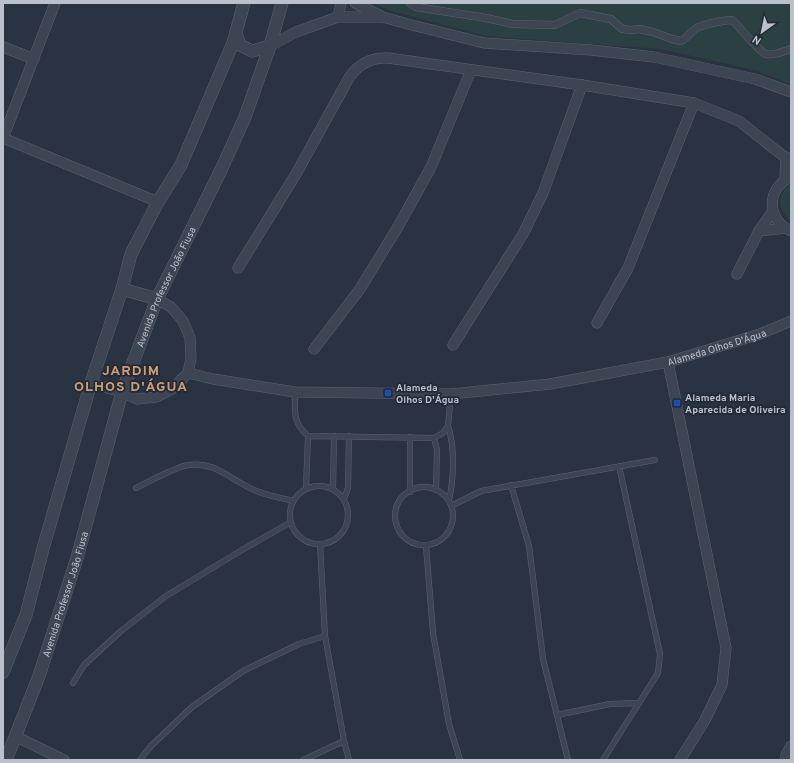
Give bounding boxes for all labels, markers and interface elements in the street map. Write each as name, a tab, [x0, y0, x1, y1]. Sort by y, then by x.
north arrow	[742, 12, 782, 52]
text: N	[750, 32, 764, 48]
street label: Avenida Professor João Fiusa	[134, 225, 200, 350]
street label: Alameda Olhos D'Água	[666, 327, 769, 370]
district label: JARDIM OLHOS D'ÁGUA	[74, 363, 188, 396]
place label: Alameda Olhos D'Água	[396, 382, 459, 407]
marker: Alameda Olhos D'Água	[383, 388, 393, 398]
place label: Alameda Maria Aparecida de Oliveira	[685, 392, 786, 417]
marker: Alameda Maria Aparecida de Oliveira	[672, 398, 682, 408]
street label: Avenida Professor João Fiusa	[40, 530, 92, 659]

